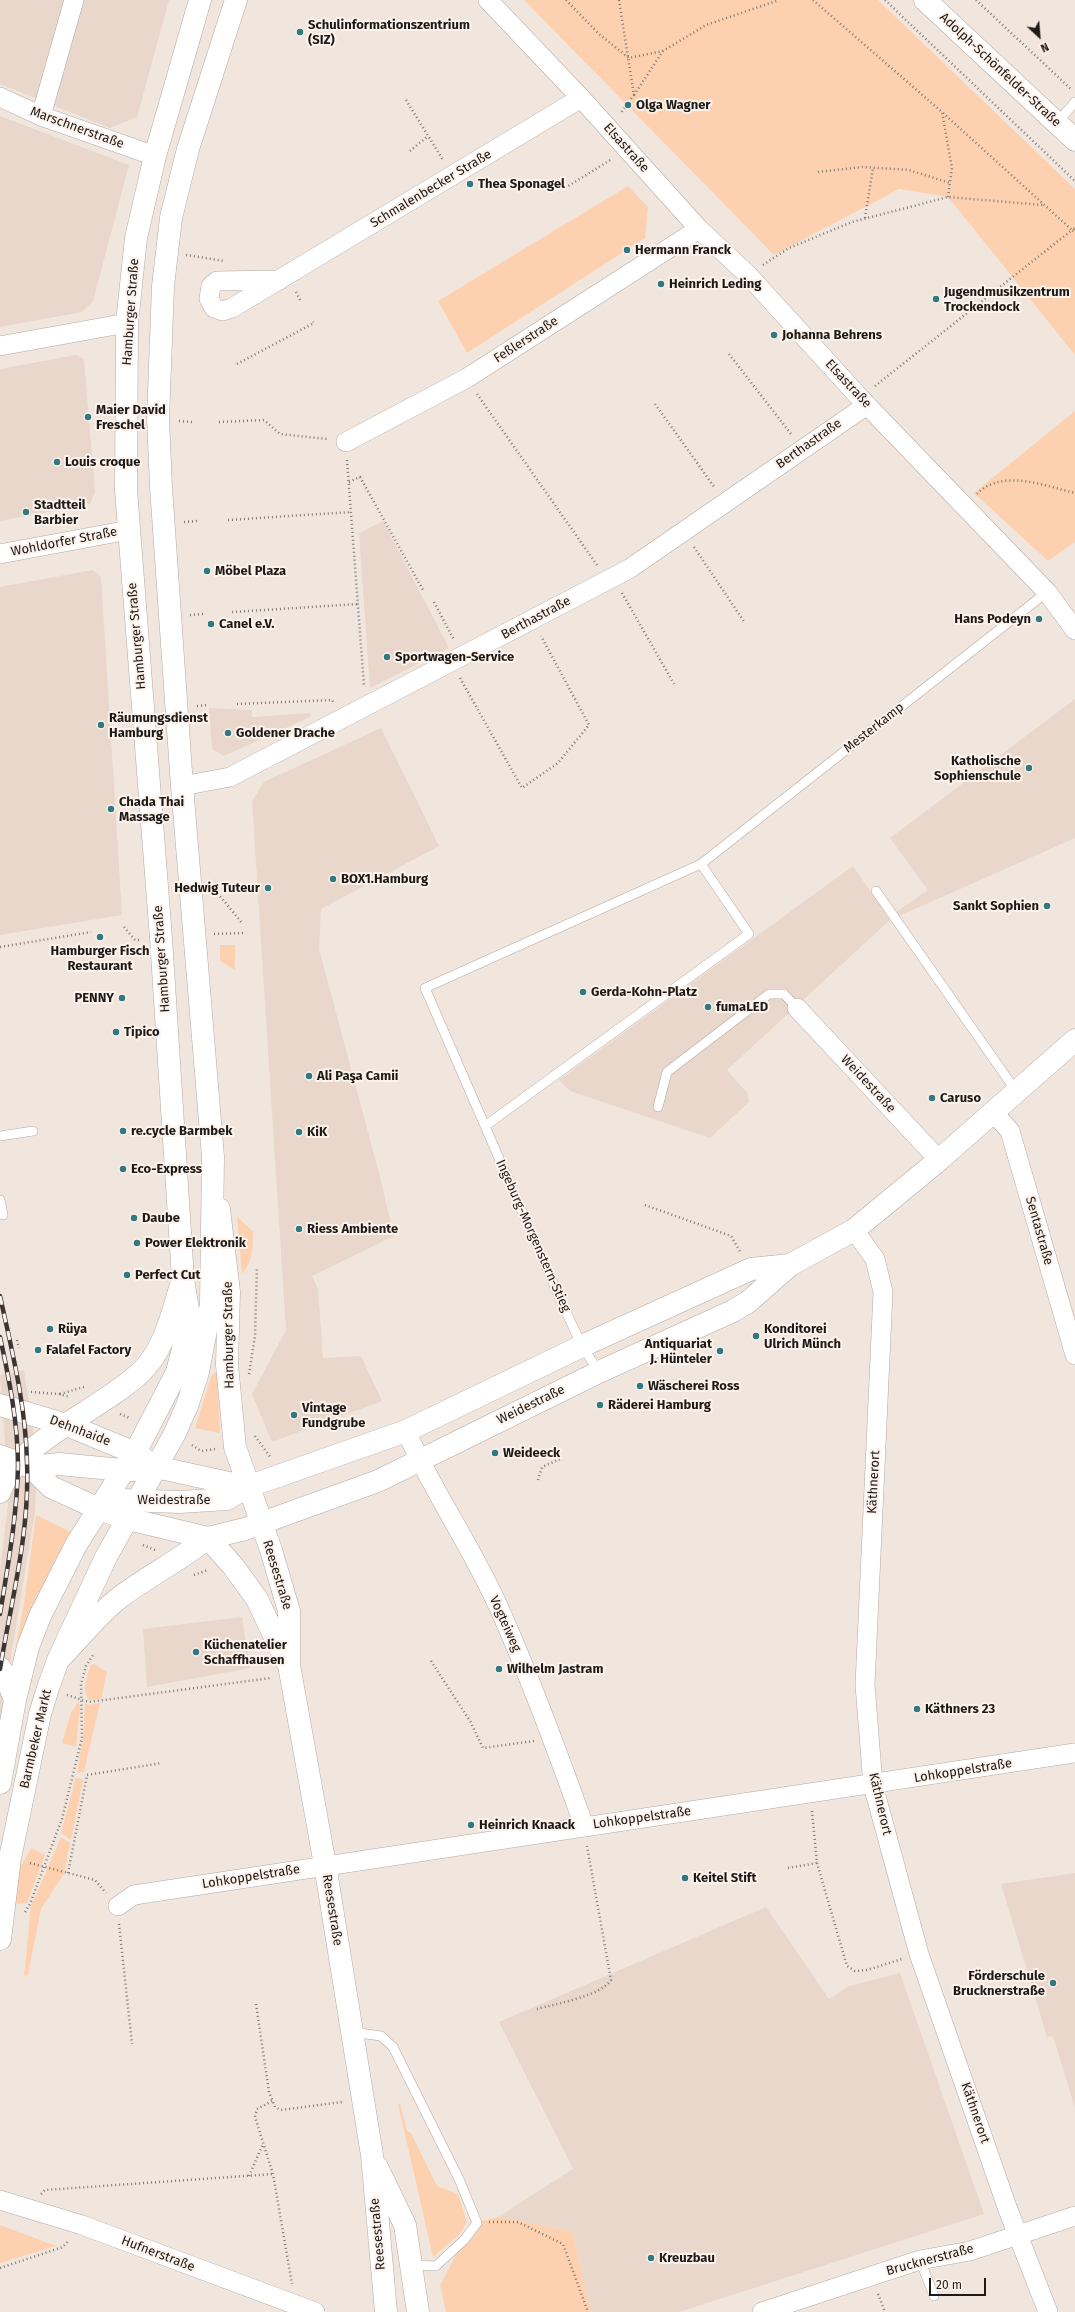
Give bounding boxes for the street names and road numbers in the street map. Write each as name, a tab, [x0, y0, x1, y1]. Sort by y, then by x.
street label: Adolph-Schönfelder-Straße	[936, 10, 1064, 130]
street label: Marschnerstraße	[28, 104, 126, 152]
street label: Elsastraße	[600, 120, 652, 176]
street label: Schmalenbecker Straße	[368, 147, 494, 231]
street label: Hamburger Straße	[119, 258, 143, 366]
street label: Feßlerstraße	[491, 313, 561, 367]
street label: Elsastraße	[822, 356, 874, 412]
street label: Berthastraße	[773, 416, 845, 472]
street label: Wohldorfer Straße	[10, 524, 118, 560]
street label: Hamburger Straße	[125, 582, 149, 690]
street label: Berthastraße	[499, 593, 573, 643]
street label: Mesterkamp	[841, 700, 907, 756]
street label: Hamburger Straße	[150, 905, 174, 1013]
street label: Weidestraße	[837, 1052, 899, 1116]
street label: Ingeburg-Morgenstern-Stieg	[492, 1157, 574, 1315]
street label: Sentastraße	[1022, 1195, 1056, 1267]
street label: Hamburger Straße	[220, 1281, 238, 1389]
street label: Weidestraße	[495, 1382, 567, 1428]
street label: Dehnhaide	[47, 1412, 113, 1450]
street label: Käthnerort	[865, 1450, 883, 1514]
street label: Weidestraße	[137, 1492, 211, 1508]
street label: Reesestraße	[259, 1538, 295, 1612]
street label: Vogteiweg	[486, 1594, 524, 1654]
street label: Barmbeker Markt	[17, 1688, 55, 1790]
street label: Lohkoppelstraße	[913, 1756, 1013, 1786]
street label: Käthnerort	[865, 1771, 895, 1837]
street label: Lohkoppelstraße	[592, 1803, 692, 1833]
street label: Lohkoppelstraße	[201, 1862, 301, 1892]
street label: Reesestraße	[319, 1873, 345, 1947]
street label: Käthnerort	[957, 2080, 993, 2146]
street label: Reesestraße	[367, 2197, 389, 2271]
street label: Hufnerstraße	[119, 2233, 197, 2275]
street label: Brucknerstraße	[884, 2241, 976, 2279]

